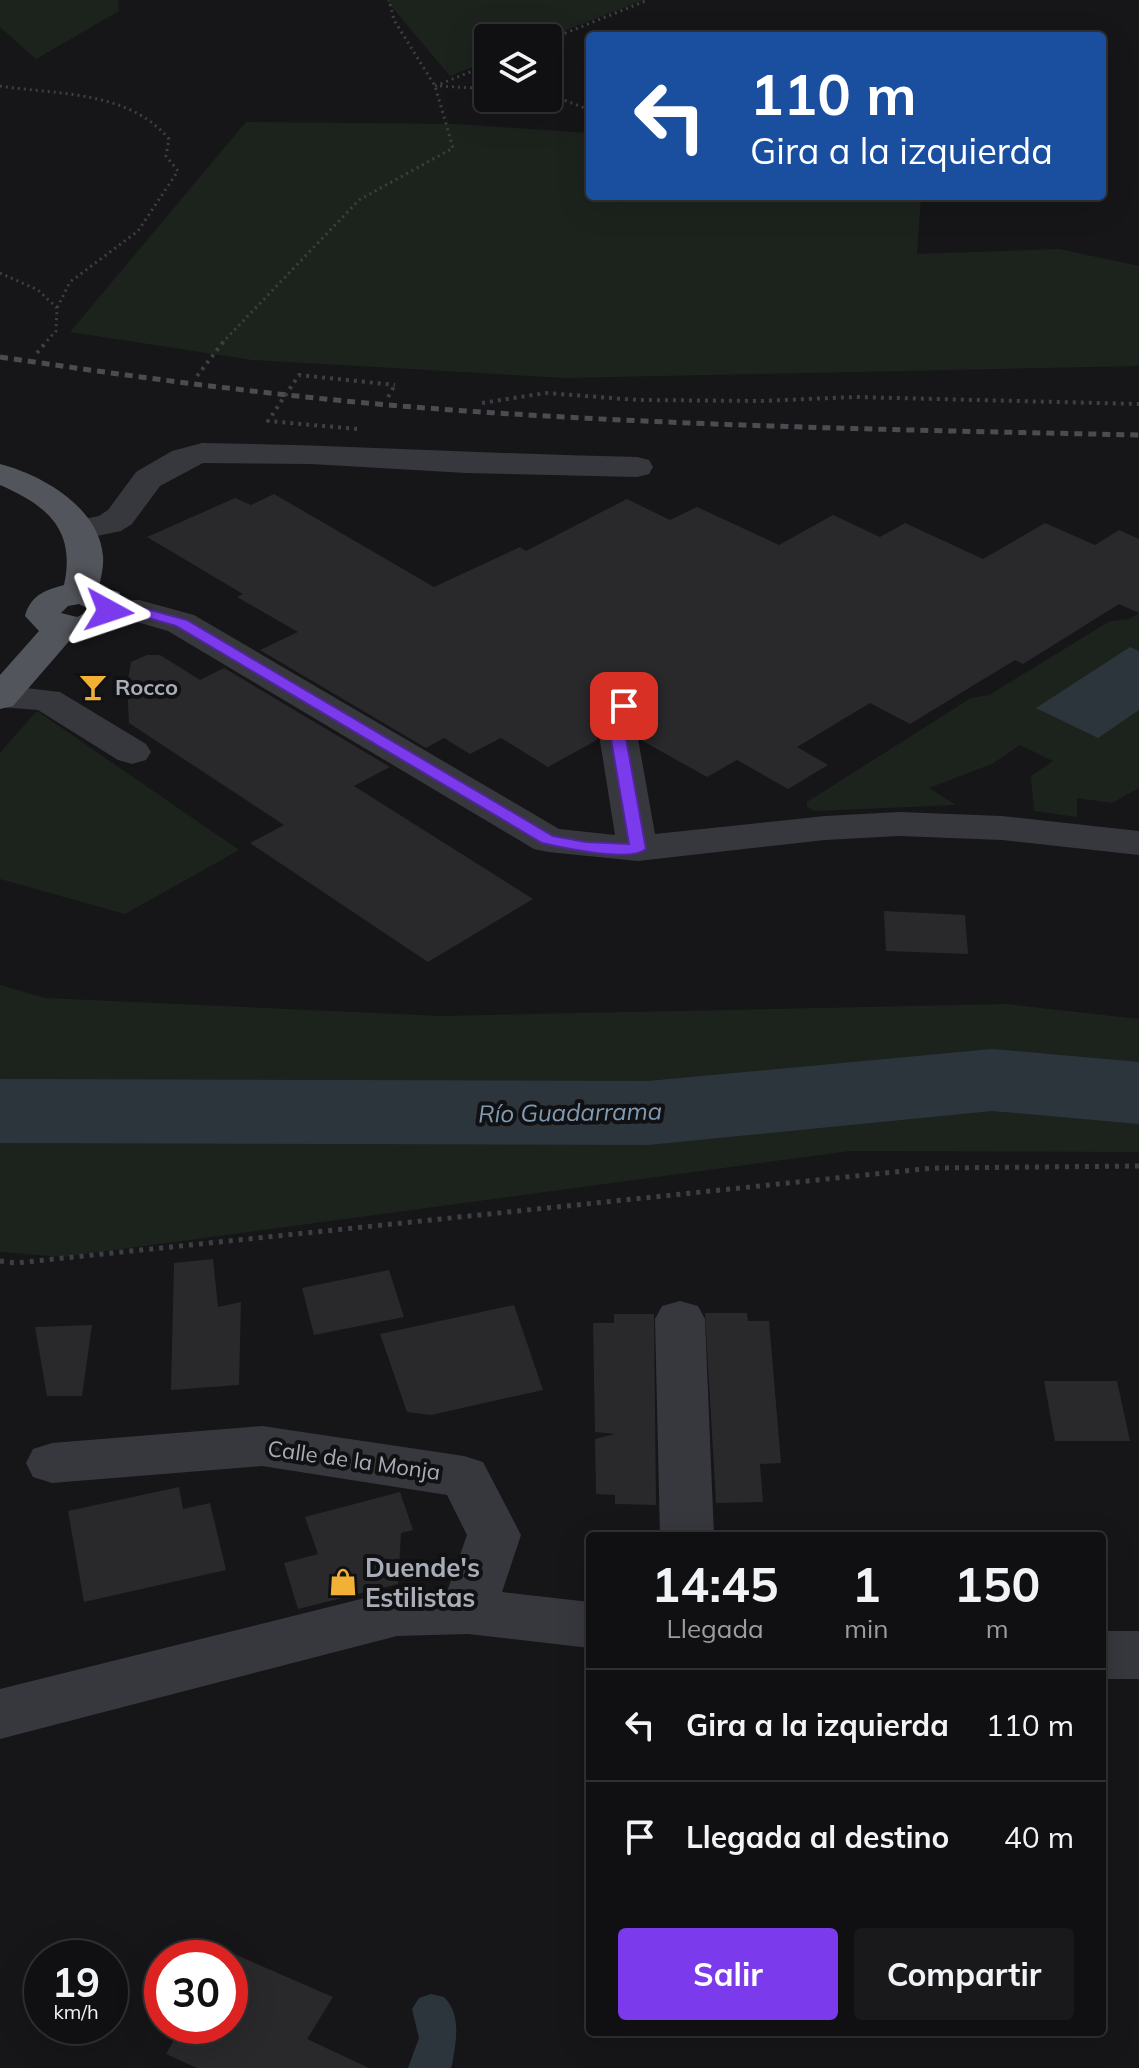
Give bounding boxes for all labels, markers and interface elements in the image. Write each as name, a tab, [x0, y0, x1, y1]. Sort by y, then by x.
map controls	[474, 24, 562, 112]
button: layers	[474, 24, 562, 112]
text: 110 m	[750, 59, 917, 129]
icon: left	[618, 64, 722, 168]
text: Gira a la izquierda	[750, 128, 1053, 173]
position arrow	[67, 569, 151, 653]
bar icon: Rocco	[78, 672, 108, 702]
pin	[590, 672, 658, 740]
place label: Rocco	[115, 673, 178, 701]
icon: arrive	[602, 684, 646, 728]
water label: Río Guadarrama	[478, 1095, 662, 1129]
street label: Calle de la Monja	[266, 1434, 442, 1486]
place label: Duende's Estilistas	[365, 1551, 480, 1614]
text: 14:45	[652, 1554, 779, 1614]
text: 1	[852, 1554, 881, 1614]
text: 150	[954, 1554, 1040, 1614]
shop icon: Duende's Estilistas	[328, 1567, 358, 1597]
text: Llegada	[667, 1612, 764, 1645]
text: min	[844, 1612, 888, 1645]
text: m	[986, 1612, 1009, 1645]
icon: left	[618, 1703, 662, 1747]
text: Gira a la izquierda	[686, 1706, 949, 1744]
text: 110 m	[986, 1706, 1074, 1744]
icon: arrive	[618, 1815, 662, 1859]
text: Llegada al destino	[686, 1818, 949, 1856]
text: 40 m	[1004, 1818, 1074, 1856]
button: Salir	[618, 1928, 838, 2020]
button: Compartir	[854, 1928, 1074, 2020]
speed limit sign: 30	[144, 1940, 248, 2044]
text: 19	[52, 1957, 100, 2007]
text: km/h	[53, 1999, 99, 2024]

